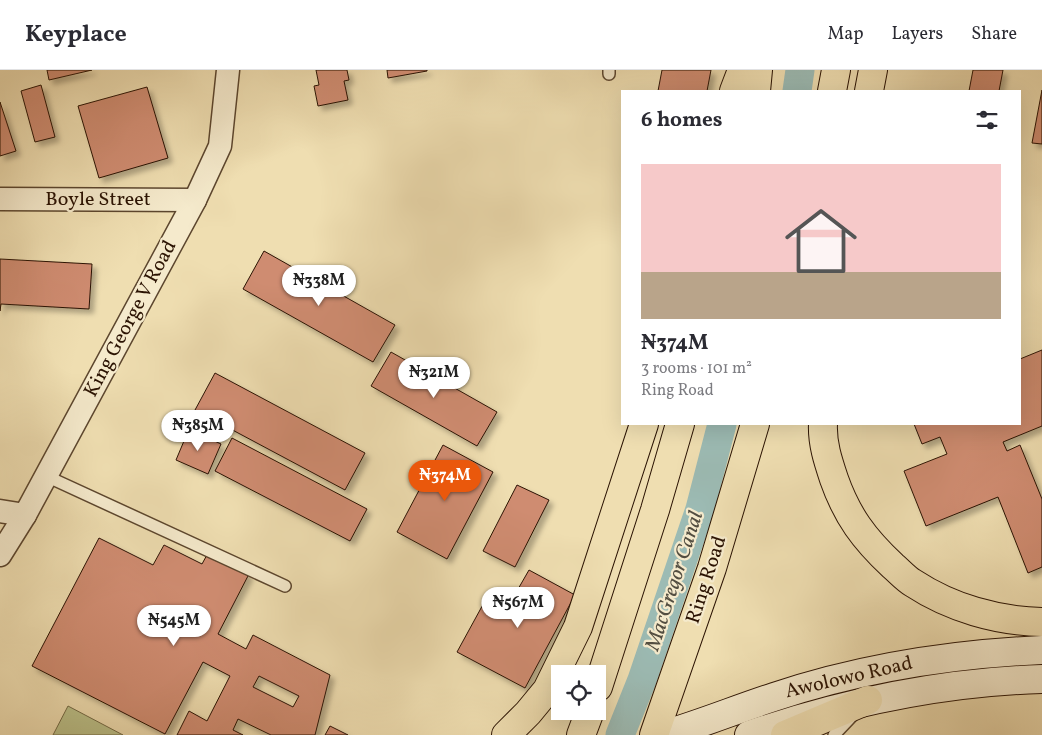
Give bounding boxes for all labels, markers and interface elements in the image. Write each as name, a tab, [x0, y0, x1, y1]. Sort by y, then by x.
text: Keyplace	[25, 18, 127, 52]
text: Map	[827, 22, 863, 47]
text: Layers	[891, 22, 943, 47]
text: Share	[971, 22, 1017, 47]
text: 6 homes	[641, 106, 722, 135]
icon: filters	[973, 106, 1001, 134]
street label: Boyle Street	[45, 186, 151, 214]
icon: home	[776, 196, 866, 286]
street label: King George V Road	[78, 236, 184, 402]
pin: ₦338M	[284, 264, 354, 307]
text: ₦338M	[293, 270, 345, 292]
text: ₦374M	[641, 329, 708, 358]
pin: ₦321M	[399, 356, 469, 399]
text: 3 rooms · 101 m²	[641, 358, 752, 380]
text: ₦321M	[409, 362, 459, 384]
text: Ring Road	[641, 380, 714, 402]
pin: ₦385M	[163, 410, 233, 452]
text: ₦385M	[172, 415, 224, 437]
pin: ₦374M	[410, 460, 480, 502]
text: ₦374M	[419, 465, 471, 487]
water label: MacGregor Canal	[638, 508, 711, 655]
street label: Ring Road	[680, 532, 734, 628]
pin: ₦567M	[483, 586, 553, 629]
text: ₦567M	[492, 592, 544, 614]
pin: ₦545M	[139, 604, 209, 647]
text: ₦545M	[148, 610, 200, 632]
street label: Awolowo Road	[782, 650, 916, 706]
map controls	[551, 665, 606, 720]
button: locate	[551, 665, 606, 720]

